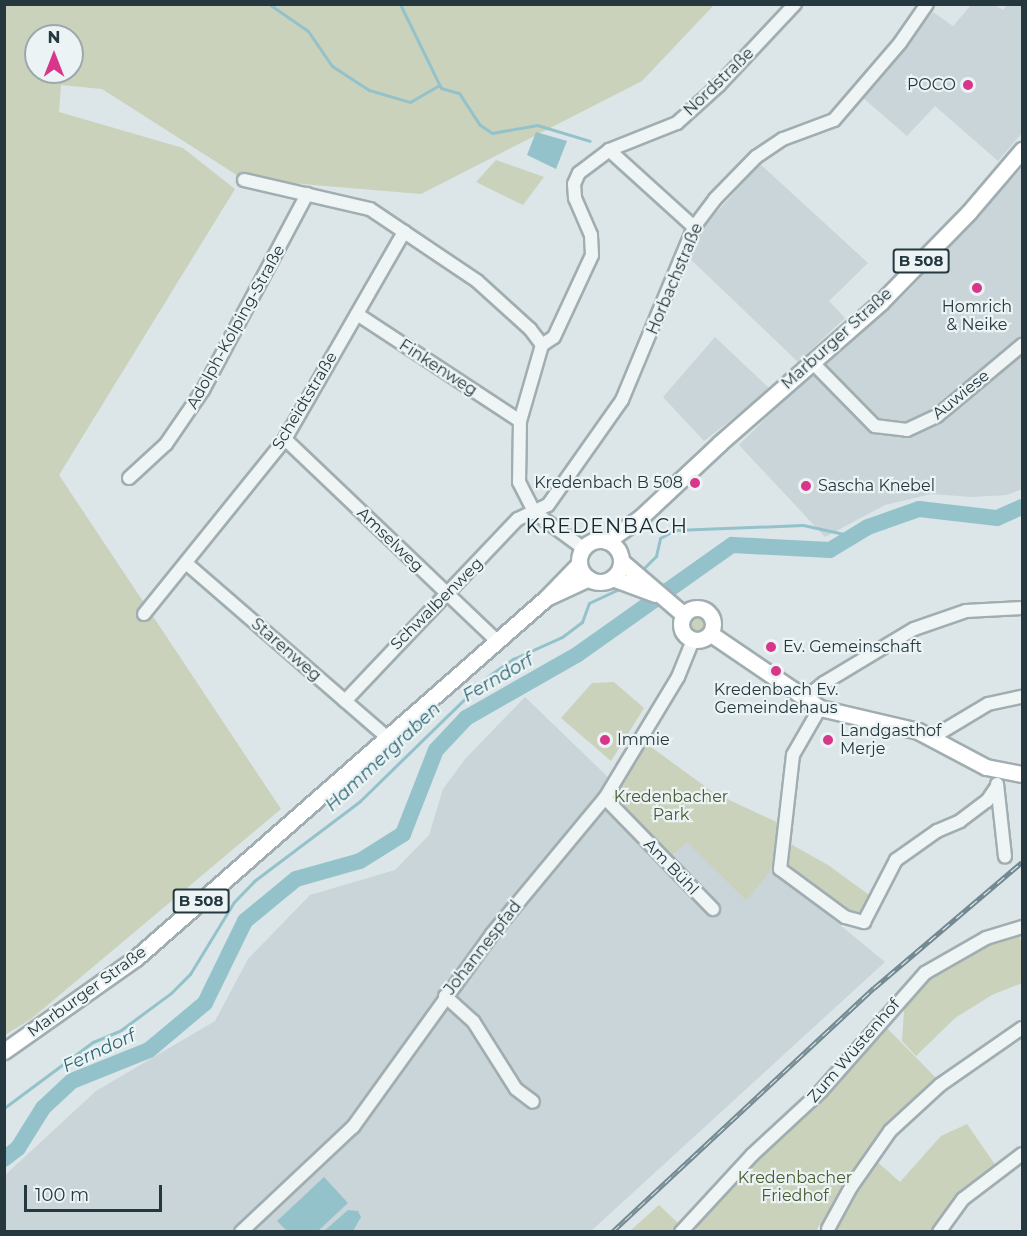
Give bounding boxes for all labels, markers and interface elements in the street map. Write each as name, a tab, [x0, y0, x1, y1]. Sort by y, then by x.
north arrow	[24, 24, 84, 84]
text: N	[48, 28, 60, 47]
street label: Nordstraße	[680, 44, 758, 120]
place label: POCO	[907, 75, 956, 95]
marker: POCO	[961, 78, 975, 92]
street label: Horbachstraße	[643, 220, 707, 338]
street label: Adolph-Kolping-Straße	[183, 242, 289, 412]
road number: B 508	[892, 249, 950, 273]
marker: Homrich & Neike	[970, 281, 984, 295]
street label: Marburger Straße	[778, 284, 896, 394]
place label: Homrich & Neike	[942, 297, 1012, 335]
street label: Finkenweg	[395, 336, 481, 400]
street label: Scheidtstraße	[268, 349, 342, 453]
street label: Auwiese	[929, 366, 993, 424]
place label: Kredenbach B 508	[534, 473, 683, 493]
marker: Kredenbach B 508	[688, 476, 702, 490]
place label: Sascha Knebel	[818, 476, 935, 496]
marker: Sascha Knebel	[799, 479, 813, 493]
street label: Amselweg	[353, 504, 427, 576]
district label: KREDENBACH	[526, 514, 688, 538]
street label: Schwalbenweg	[387, 554, 487, 654]
street label: Starenweg	[247, 614, 325, 686]
place label: Ev. Gemeinschaft	[783, 637, 922, 657]
marker: Ev. Gemeinschaft	[764, 640, 778, 654]
water label: Ferndorf	[459, 649, 537, 707]
marker: Kredenbach Ev. Gemeindehaus	[769, 664, 783, 678]
place label: Kredenbach Ev. Gemeindehaus	[714, 680, 838, 718]
water label: Hammergraben	[321, 698, 445, 816]
place label: Landgasthof Merje	[840, 721, 942, 759]
place label: Immie	[617, 730, 670, 750]
marker: Immie	[598, 733, 612, 747]
marker: Landgasthof Merje	[821, 733, 835, 747]
park label: Kredenbacher Park	[614, 787, 728, 825]
street label: Am Bühl	[640, 835, 702, 899]
road number: B 508	[172, 889, 230, 913]
street label: Johannespfad	[440, 897, 526, 999]
street label: Marburger Straße	[24, 943, 150, 1041]
street label: Zum Wüstenhof	[804, 995, 904, 1107]
water label: Ferndorf	[59, 1025, 139, 1077]
park label: Kredenbacher Friedhof	[738, 1168, 852, 1206]
scale bar	[27, 1173, 165, 1211]
text: 100 m	[35, 1184, 89, 1206]

